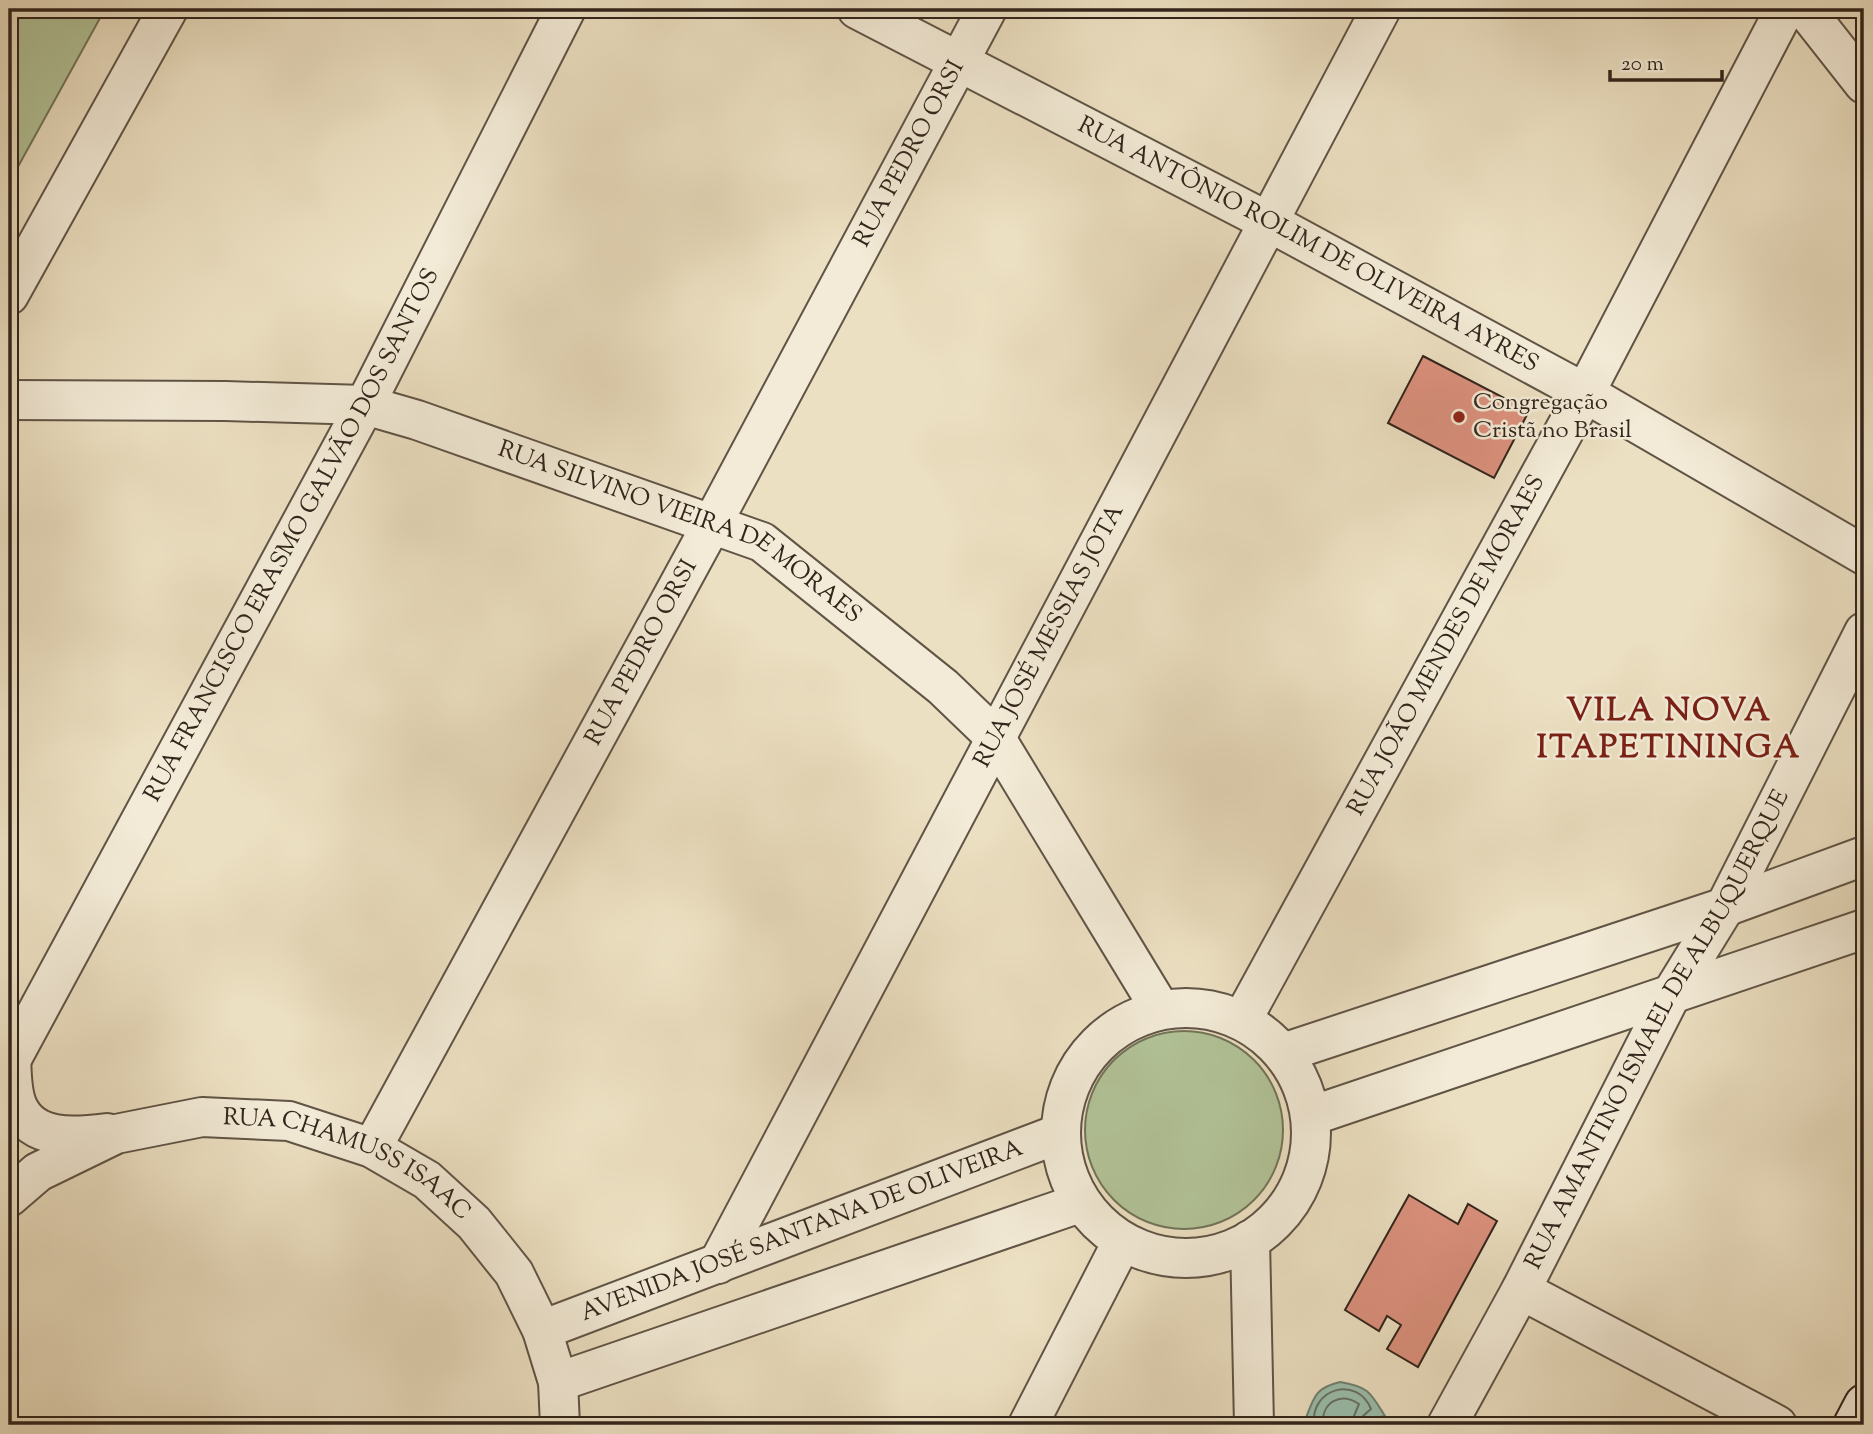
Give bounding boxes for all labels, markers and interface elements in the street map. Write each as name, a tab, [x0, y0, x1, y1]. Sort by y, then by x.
scale bar	[1610, 38, 1722, 82]
text: 20 m	[1621, 50, 1664, 80]
street label: RUA PEDRO ORSI	[846, 54, 973, 254]
street label: RUA ANTÔNIO ROLIM DE OLIVEIRA AYRES	[1071, 109, 1544, 382]
street label: RUA FRANCISCO ERASMO GALVÃO DOS SANTOS	[137, 263, 448, 808]
place label: Congregação Cristã no Brasil	[1473, 386, 1632, 448]
marker: Congregação Cristã no Brasil	[1451, 409, 1467, 425]
street label: RUA SILVINO VIEIRA DE MORAES	[493, 433, 869, 632]
street label: RUA JOÃO MENDES DE MORAES	[1340, 469, 1554, 822]
street label: RUA JOSÉ MESSIAS JOTA	[966, 498, 1133, 774]
street label: RUA PEDRO ORSI	[577, 553, 706, 752]
district label: VILA NOVA ITAPETININGA	[1537, 689, 1801, 772]
street label: RUA AMANTINO ISMAEL DE ALBUQUERQUE	[1517, 784, 1799, 1275]
street label: RUA CHAMUSS ISAAC	[222, 1101, 478, 1229]
street label: AVENIDA JOSÉ SANTANA DE OLIVEIRA	[576, 1132, 1028, 1331]

